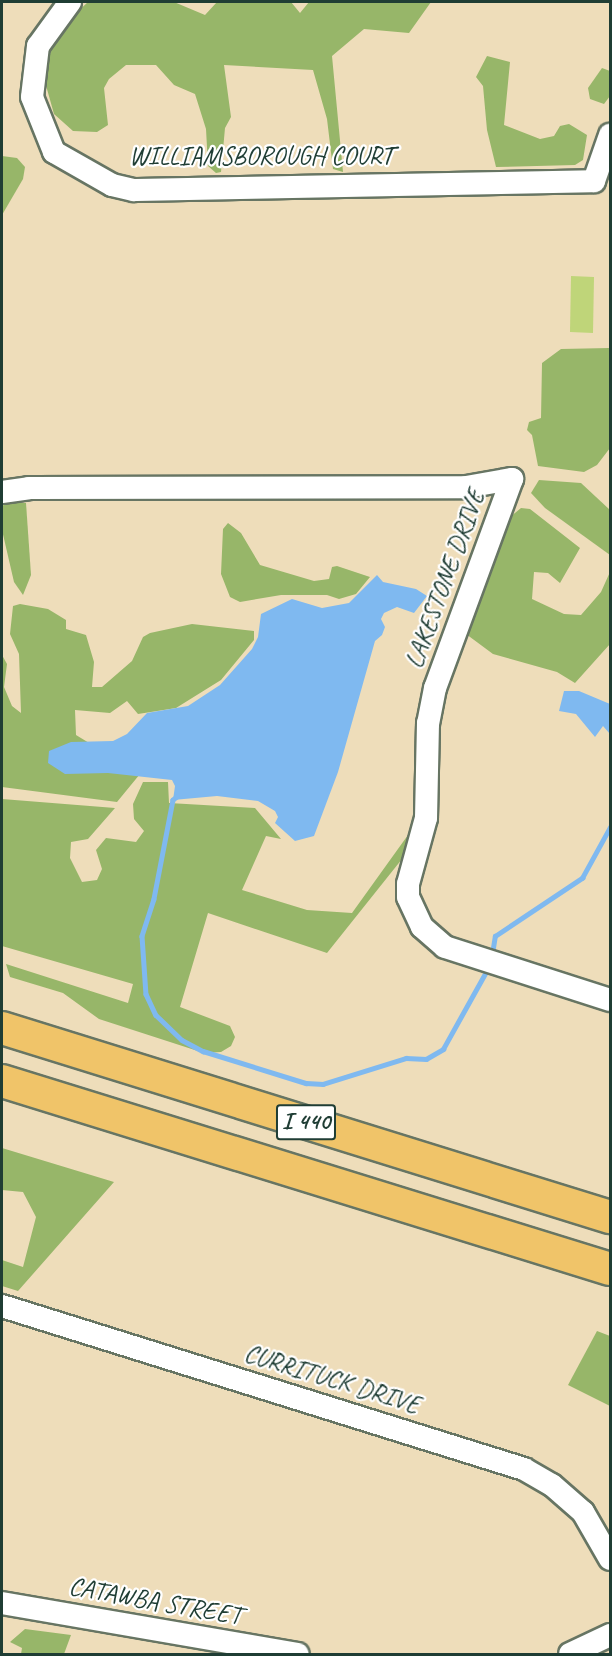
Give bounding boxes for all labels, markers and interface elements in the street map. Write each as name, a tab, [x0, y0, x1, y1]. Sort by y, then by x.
street label: WILLIAMSBOROUGH COURT	[129, 140, 393, 172]
street label: LAKESTONE DRIVE	[398, 486, 492, 672]
road number: I 440	[274, 1101, 338, 1143]
street label: CURRITUCK DRIVE	[241, 1338, 423, 1420]
street label: CATAWBA STREET	[67, 1571, 243, 1631]

